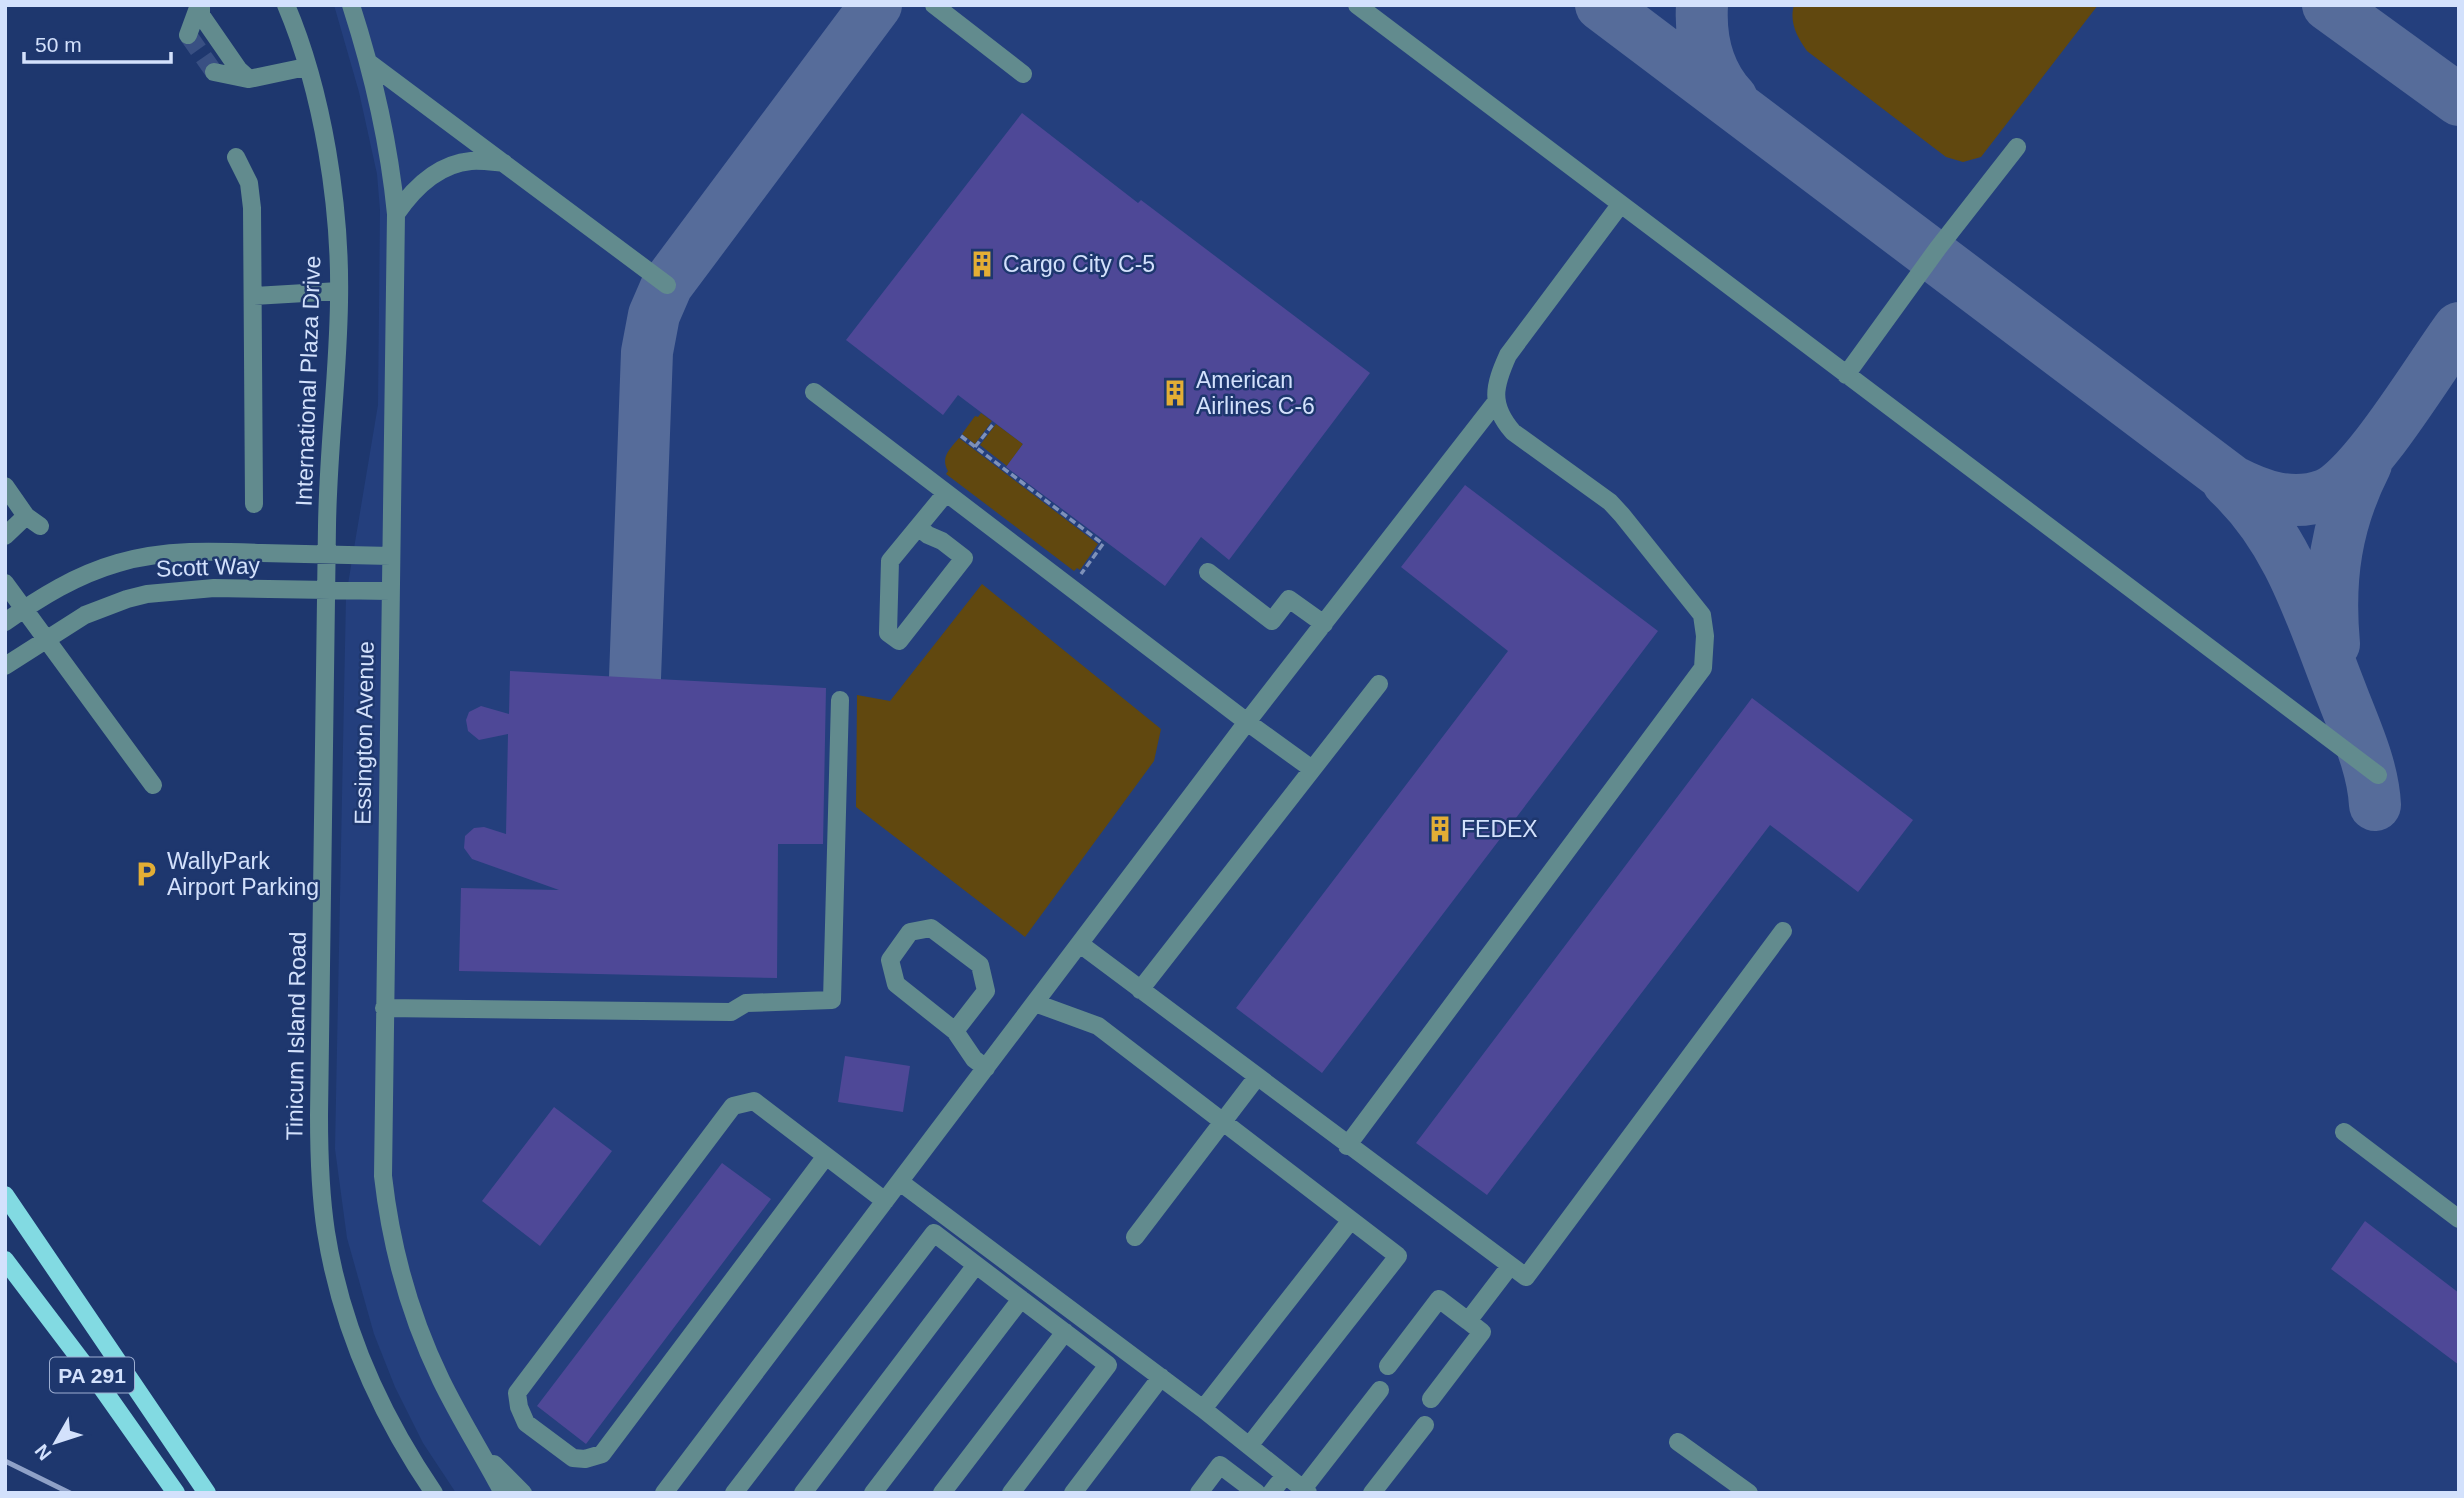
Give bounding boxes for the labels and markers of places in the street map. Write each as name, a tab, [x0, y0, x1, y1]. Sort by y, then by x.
building icon: Cargo City C-5	[967, 249, 997, 279]
place label: Cargo City C-5	[1003, 251, 1155, 277]
place label: American Airlines C-6	[1196, 367, 1315, 419]
building icon: American Airlines C-6	[1160, 378, 1190, 408]
building icon: FEDEX	[1425, 814, 1455, 844]
place label: FEDEX	[1461, 816, 1538, 842]
place label: WallyPark Airport Parking	[167, 848, 319, 900]
parking icon: WallyPark Airport Parking	[131, 859, 161, 889]

